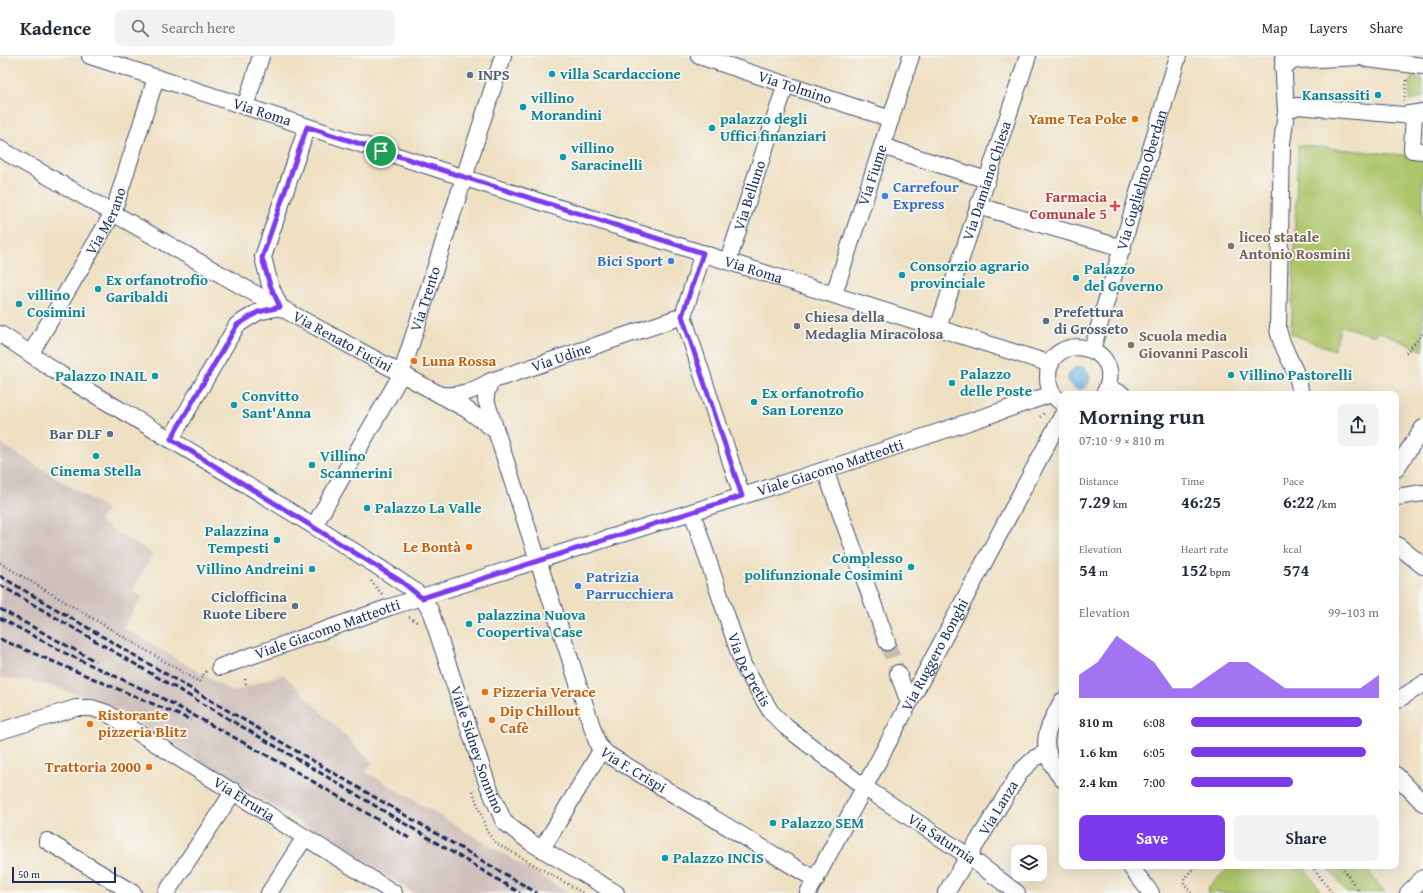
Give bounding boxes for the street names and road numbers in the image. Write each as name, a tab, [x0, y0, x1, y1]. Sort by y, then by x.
street label: Via Tolmino	[755, 65, 835, 109]
street label: Via Roma	[230, 92, 294, 131]
street label: Via Guglielmo Oberdan	[1111, 107, 1172, 253]
street label: Via Damiano Chiesa	[957, 118, 1016, 243]
street label: Via Fiume	[852, 142, 892, 208]
street label: Via Belluno	[728, 157, 770, 233]
street label: Via Merano	[80, 184, 131, 258]
street label: Via Roma	[722, 250, 785, 288]
street label: Via Trento	[405, 263, 445, 334]
street label: Via Renato Fucini	[289, 305, 397, 377]
street label: Via Udine	[528, 337, 594, 377]
street label: Viale Giacomo Matteotti	[754, 433, 906, 501]
street label: Viale Giacomo Matteotti	[252, 593, 403, 664]
street label: Via Ruggero Bonghi	[896, 594, 973, 714]
street label: Via De Pretis	[723, 630, 777, 711]
street label: Viale Sidney Sonnino	[446, 683, 510, 817]
street label: Via F. Crispi	[595, 742, 671, 798]
street label: Via Etruria	[209, 771, 279, 826]
street label: Via Lanza	[973, 776, 1023, 839]
street label: Via Saturnia	[904, 808, 981, 869]

